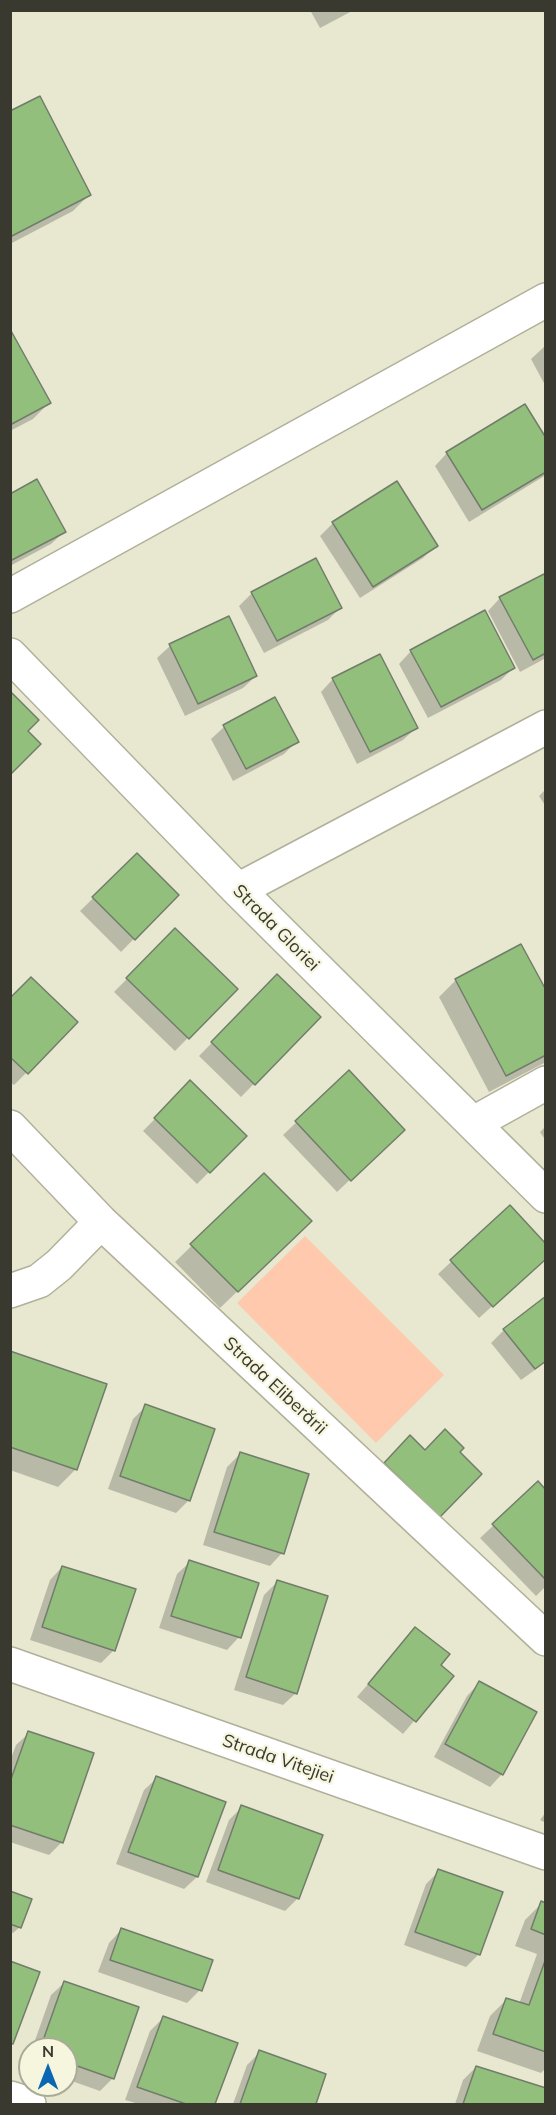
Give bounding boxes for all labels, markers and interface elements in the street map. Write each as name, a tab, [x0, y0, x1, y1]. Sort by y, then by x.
street label: Strada Gloriei	[228, 880, 324, 976]
street label: Strada Eliberării	[219, 1333, 331, 1439]
street label: Strada Vitejiei	[219, 1730, 337, 1788]
north arrow	[18, 2037, 78, 2097]
text: N	[42, 2041, 54, 2061]

